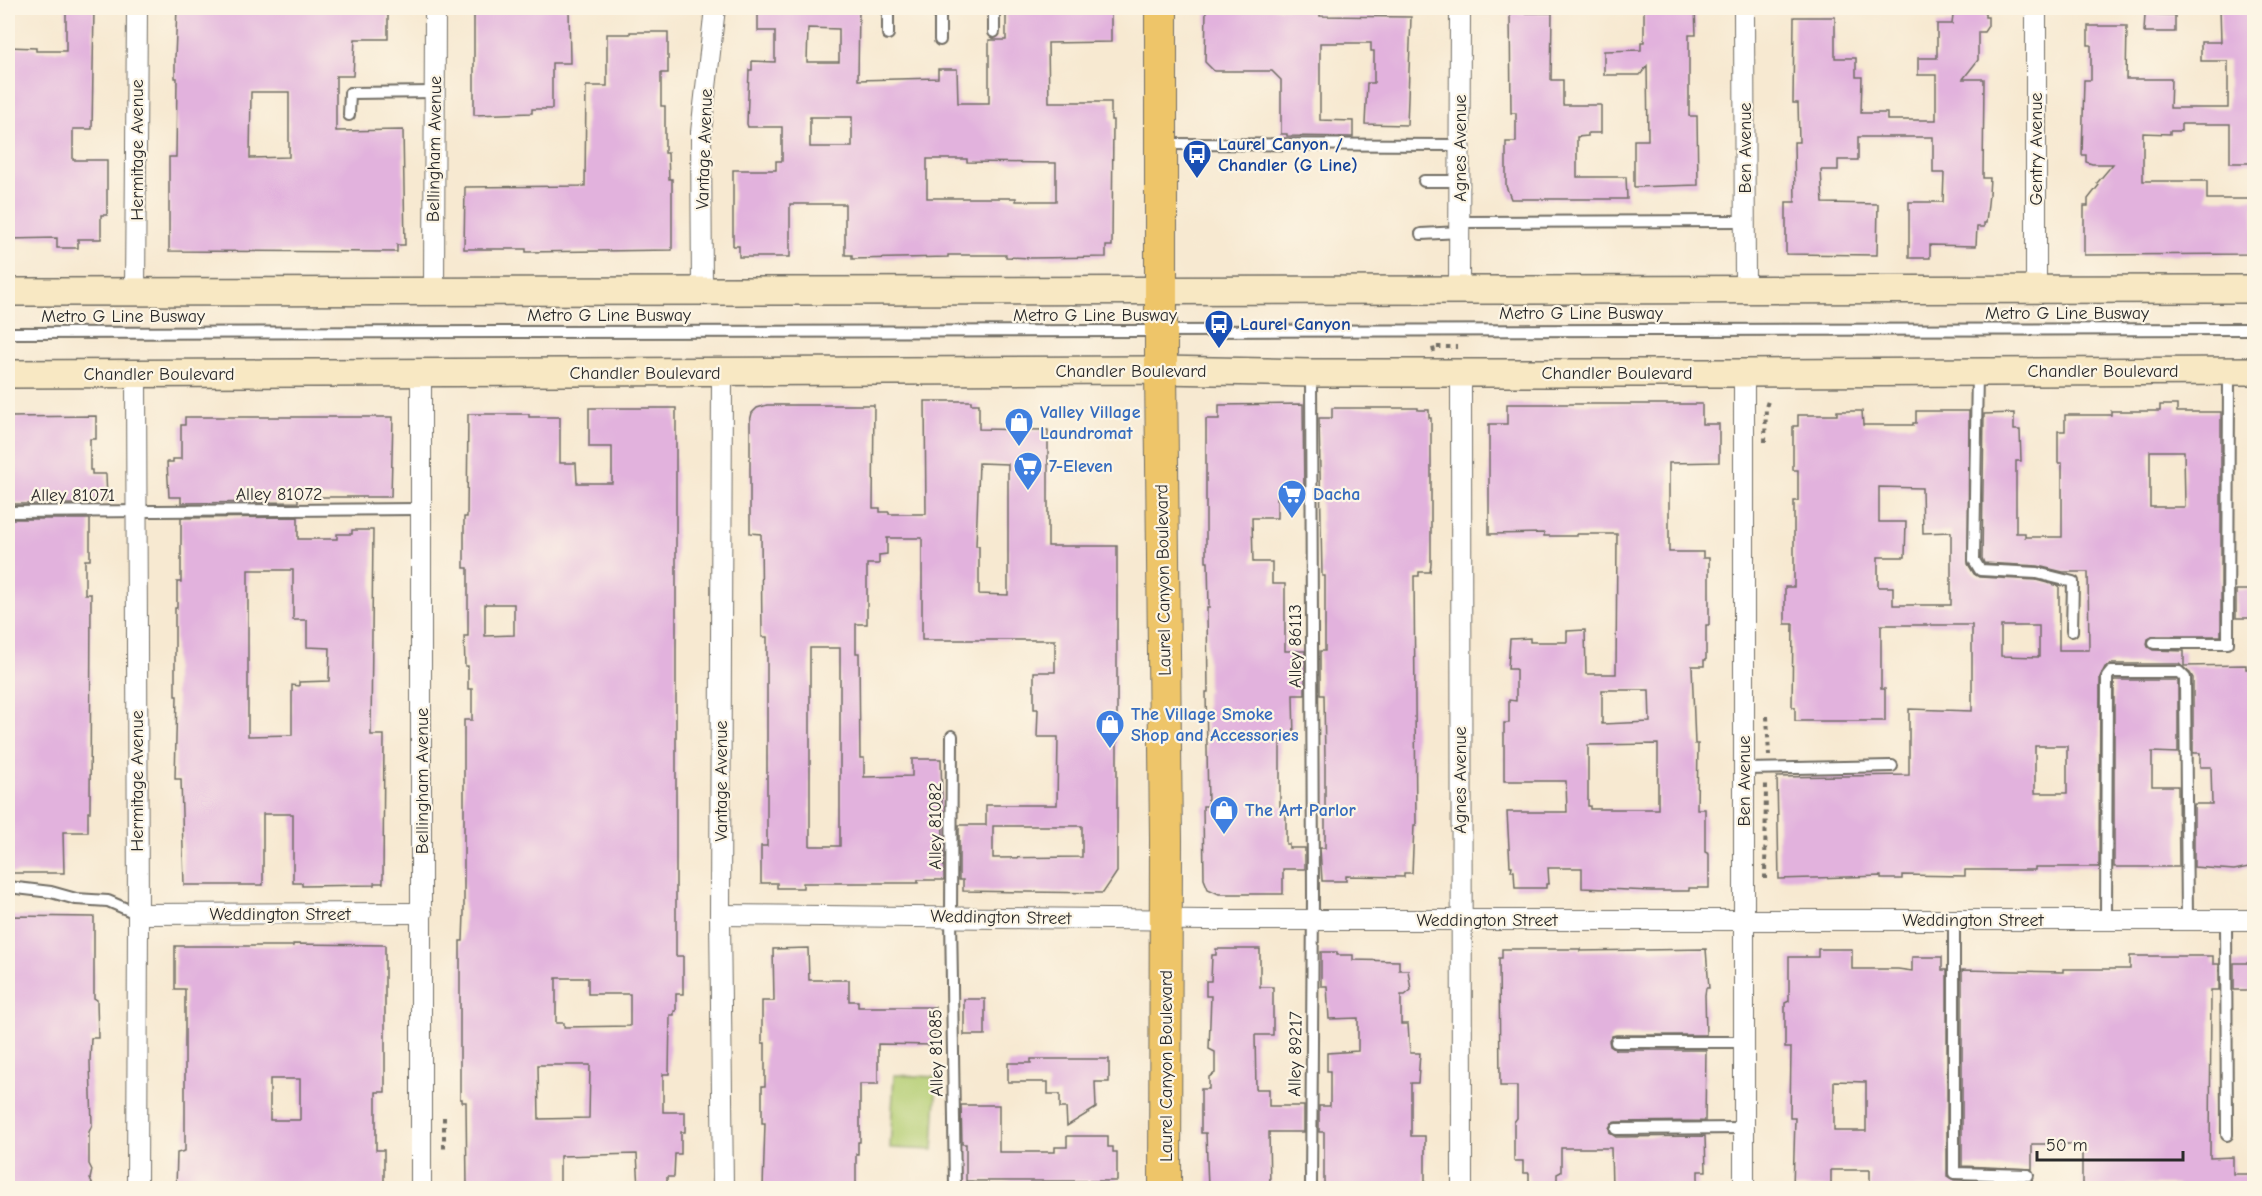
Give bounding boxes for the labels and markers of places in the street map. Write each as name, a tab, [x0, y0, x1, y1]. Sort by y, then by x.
place label: Laurel Canyon / Chandler (G Line)	[1218, 134, 1358, 176]
bus stop icon: Laurel Canyon / Chandler (G Line)	[1181, 138, 1213, 180]
bus stop icon: Laurel Canyon	[1203, 308, 1235, 350]
place label: Laurel Canyon	[1240, 314, 1351, 335]
place label: Valley Village Laundromat	[1040, 402, 1141, 444]
shop icon: Valley Village Laundromat	[1003, 406, 1035, 448]
supermarket icon: 7-Eleven	[1012, 450, 1044, 492]
place label: 7-Eleven	[1049, 456, 1113, 477]
supermarket icon: Dacha	[1276, 478, 1308, 520]
place label: Dacha	[1313, 484, 1360, 505]
place label: The Village Smoke Shop and Accessories	[1131, 704, 1299, 746]
shop icon: The Village Smoke Shop and Accessories	[1094, 708, 1126, 750]
shop icon: The Art Parlor	[1208, 794, 1240, 836]
place label: The Art Parlor	[1245, 800, 1357, 821]

